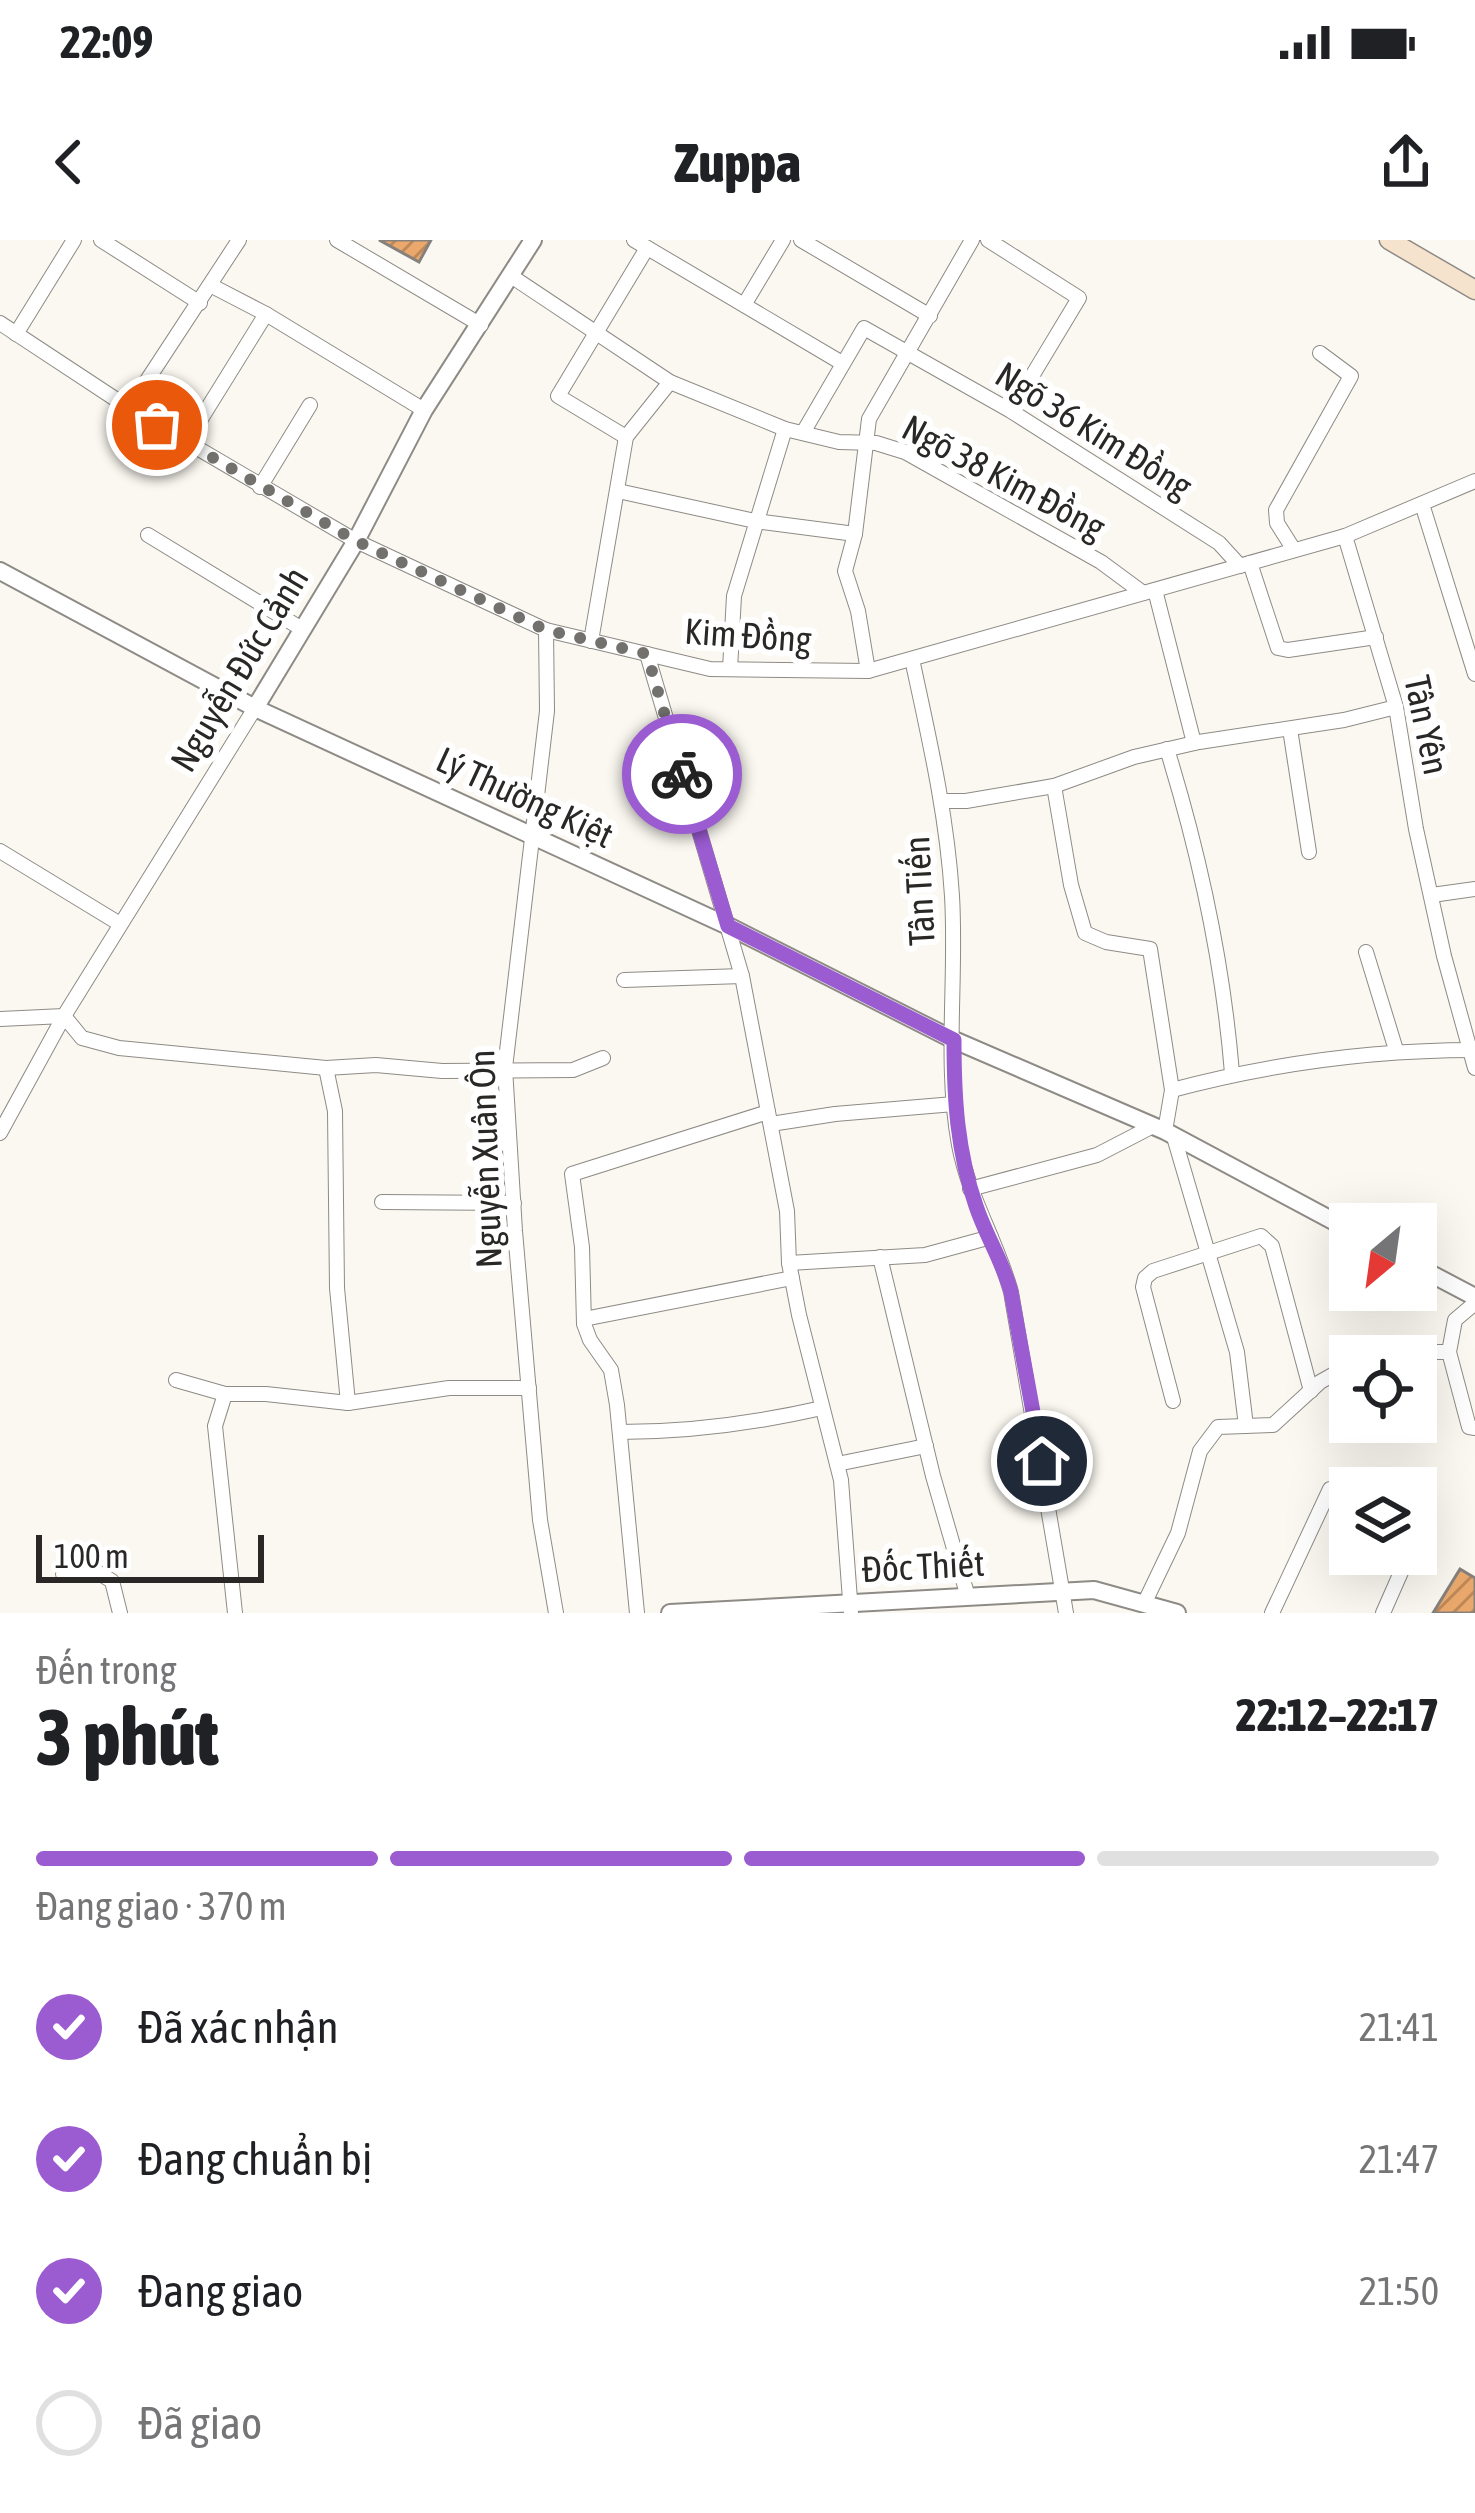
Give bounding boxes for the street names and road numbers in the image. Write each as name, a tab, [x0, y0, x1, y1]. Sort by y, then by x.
street label: Ngõ 36 Kim Đồng	[988, 353, 1200, 507]
street label: Ngõ 38 Kim Đồng	[896, 406, 1113, 548]
street label: Nguyễn Đức Cảnh	[162, 559, 316, 779]
street label: Kim Đồng	[683, 610, 813, 660]
street label: Tân Yên	[1396, 672, 1458, 778]
street label: Lý Thường Kiệt	[430, 738, 620, 856]
street label: Tân Tiến	[895, 835, 943, 947]
street label: Nguyễn Xuân Ôn	[460, 1049, 510, 1269]
street label: Đốc Thiết	[861, 1542, 985, 1590]

